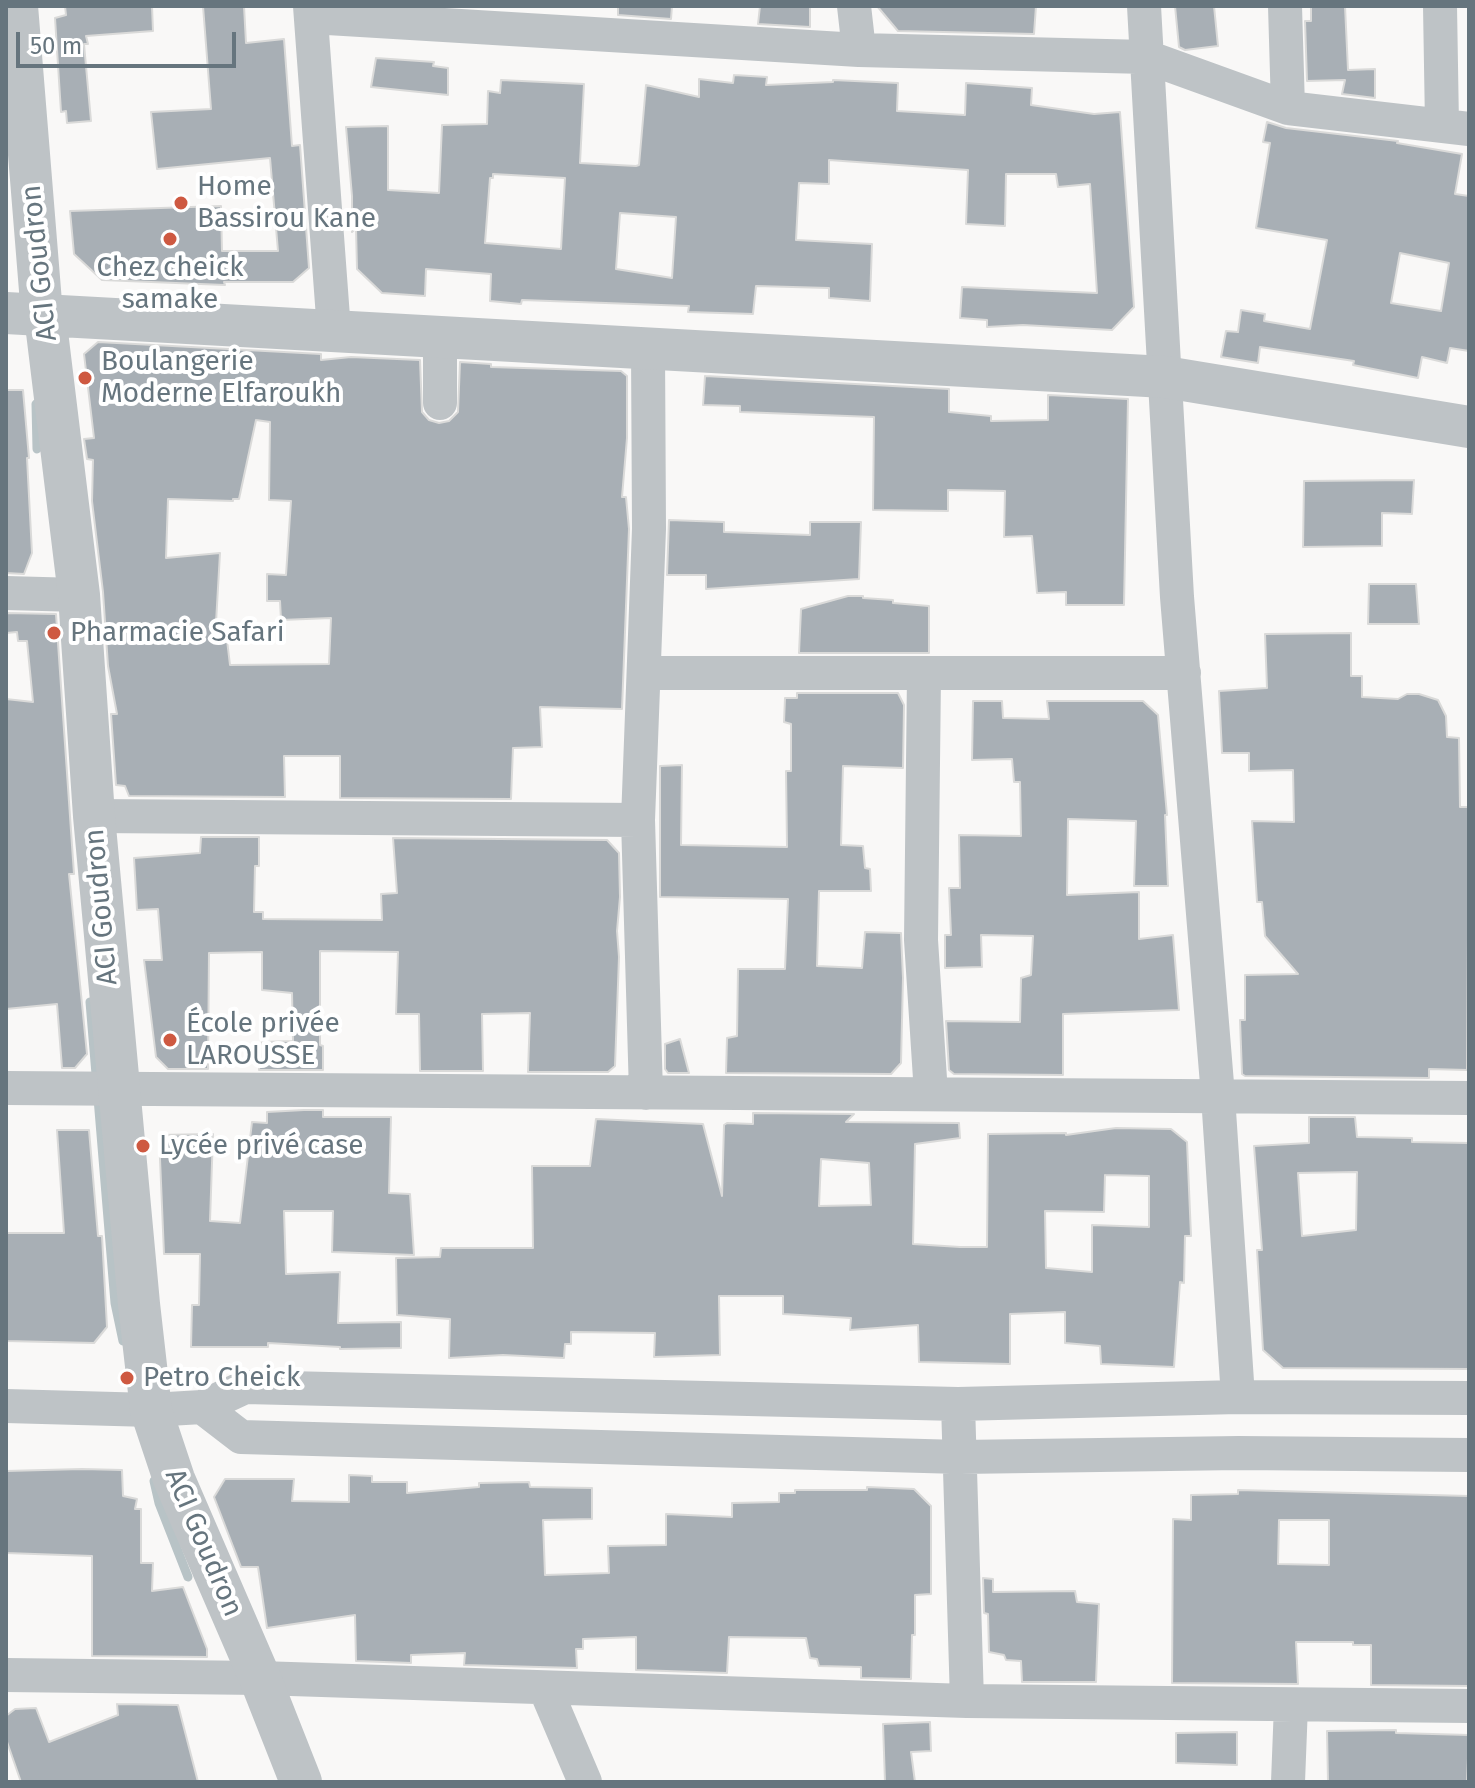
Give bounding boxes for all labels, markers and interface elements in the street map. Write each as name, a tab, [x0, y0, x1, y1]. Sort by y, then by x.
scale bar	[20, 16, 240, 66]
text: 50 m	[30, 32, 82, 60]
place label: Home Bassirou Kane	[197, 170, 376, 236]
street label: ACI Goudron	[15, 183, 65, 343]
marker: Home Bassirou Kane	[172, 194, 190, 212]
marker: Chez cheick samake	[161, 230, 179, 248]
place label: Chez cheick samake	[96, 251, 244, 317]
place label: Boulangerie Moderne Elfaroukh	[101, 345, 341, 411]
marker: Boulangerie Moderne Elfaroukh	[76, 369, 94, 387]
place label: Pharmacie Safari	[70, 616, 285, 650]
marker: Pharmacie Safari	[45, 624, 63, 642]
street label: ACI Goudron	[78, 827, 126, 987]
place label: École privée LAROUSSE	[186, 1007, 340, 1073]
marker: École privée LAROUSSE	[161, 1031, 179, 1049]
place label: Lycée privé case	[159, 1129, 364, 1163]
marker: Lycée privé case	[134, 1137, 152, 1155]
place label: Petro Cheick	[143, 1361, 300, 1395]
marker: Petro Cheick	[118, 1369, 136, 1387]
street label: ACI Goudron	[157, 1464, 249, 1622]

